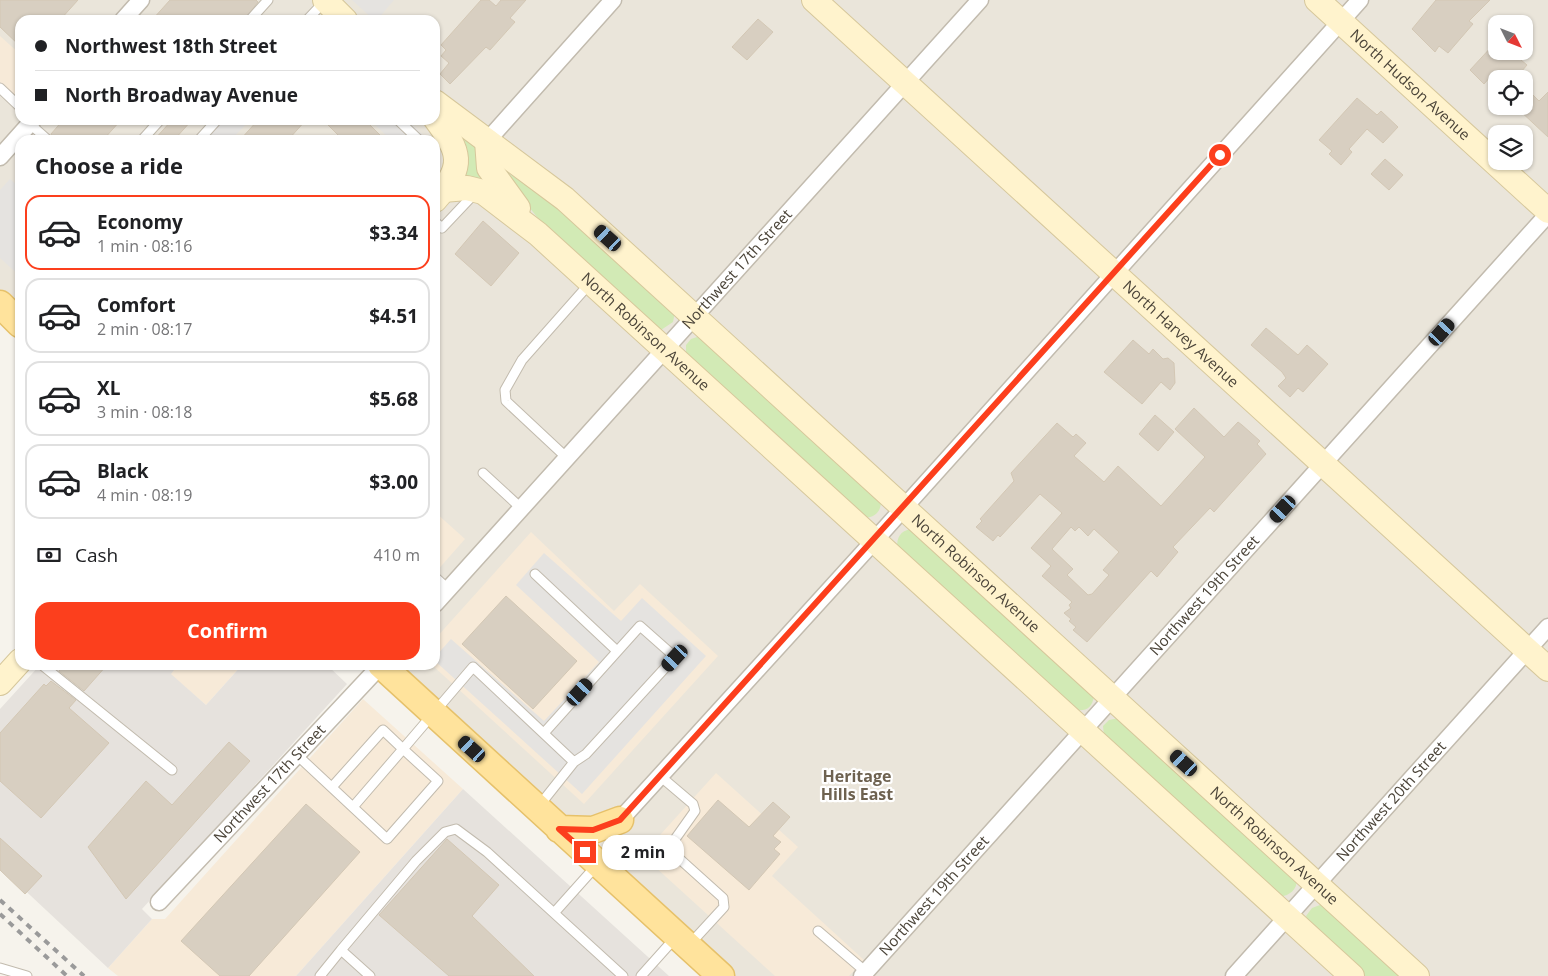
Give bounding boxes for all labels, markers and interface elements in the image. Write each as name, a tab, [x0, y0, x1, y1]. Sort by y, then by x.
north arrow	[1488, 15, 1532, 60]
map controls	[1488, 15, 1533, 170]
street label: North Hudson Avenue	[1346, 24, 1475, 144]
text: Northwest 18th Street	[65, 33, 277, 59]
button: locate	[1488, 70, 1533, 115]
text: North Broadway Avenue	[65, 82, 298, 108]
button: layers	[1488, 125, 1533, 170]
route start	[1209, 144, 1231, 166]
text: Choose a ride	[35, 150, 183, 180]
street label: Northwest 17th Street	[677, 204, 796, 333]
text: Economy	[97, 209, 183, 235]
icon: car	[37, 210, 82, 255]
text: $3.34	[369, 220, 418, 246]
car	[591, 222, 624, 254]
text: 1 min · 08:16	[97, 235, 192, 257]
street label: North Robinson Avenue	[578, 267, 714, 395]
street label: North Harvey Avenue	[1119, 275, 1243, 391]
text: Comfort	[97, 292, 176, 318]
icon: car	[37, 293, 82, 338]
text: $4.51	[369, 303, 418, 329]
car	[1426, 316, 1457, 348]
text: 2 min · 08:17	[97, 318, 192, 340]
text: XL	[97, 375, 120, 401]
icon: car	[37, 376, 82, 421]
text: $5.68	[369, 386, 418, 412]
text: 3 min · 08:18	[97, 401, 192, 423]
text: Black	[97, 458, 149, 484]
icon: car	[37, 459, 82, 504]
text: $3.00	[369, 469, 418, 495]
text: 4 min · 08:19	[97, 484, 192, 506]
car	[1267, 493, 1298, 525]
street label: North Robinson Avenue	[908, 509, 1045, 636]
street label: Northwest 19th Street	[1145, 530, 1263, 659]
icon: cash	[35, 541, 63, 569]
text: Cash	[75, 542, 118, 568]
text: 410 m	[374, 544, 420, 566]
button: Confirm	[35, 602, 420, 660]
car	[659, 642, 690, 674]
car	[564, 676, 595, 708]
street label: Northwest 17th Street	[209, 720, 329, 847]
car	[455, 733, 488, 765]
street label: Northwest 20th Street	[1331, 736, 1450, 865]
car	[1167, 747, 1200, 779]
district label: Heritage Hills East	[821, 765, 893, 805]
street label: North Robinson Avenue	[1206, 781, 1343, 909]
street label: Northwest 19th Street	[874, 831, 993, 959]
callout: 2 min	[602, 834, 685, 870]
route end	[574, 841, 596, 863]
text: 2 min	[621, 841, 665, 863]

